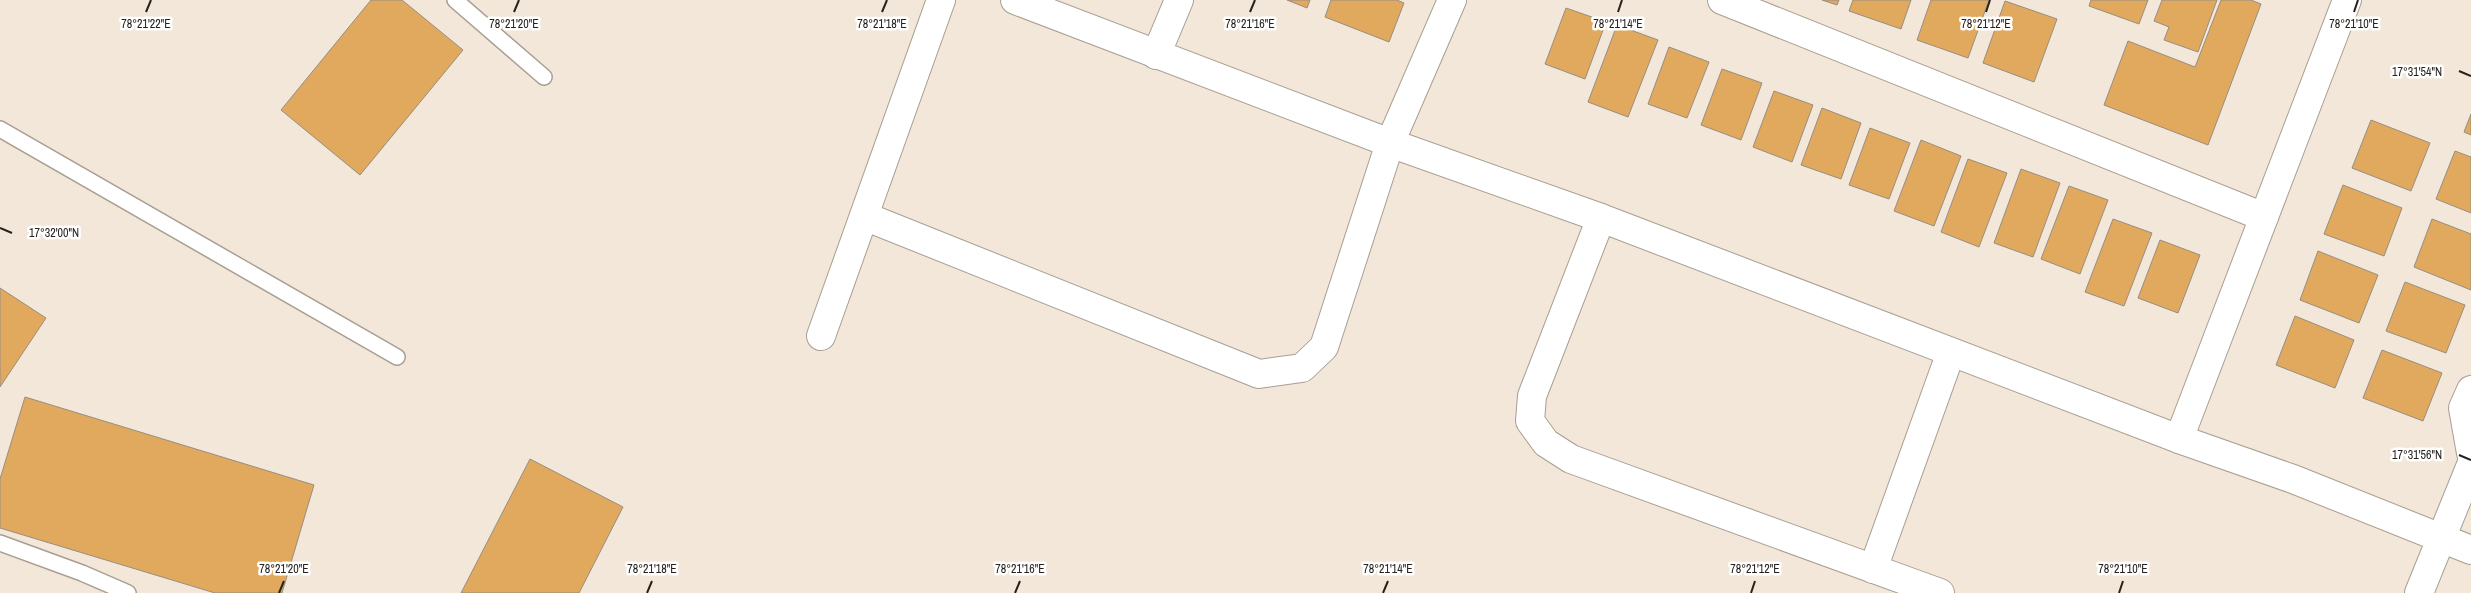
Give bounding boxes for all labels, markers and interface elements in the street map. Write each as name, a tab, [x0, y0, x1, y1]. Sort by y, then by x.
text: 78°21'22"E	[121, 16, 171, 32]
text: 78°21'20"E	[489, 16, 539, 32]
text: 78°21'18"E	[857, 16, 907, 32]
text: 78°21'16"E	[1225, 16, 1275, 32]
text: 78°21'14"E	[1593, 16, 1643, 32]
text: 78°21'12"E	[1961, 16, 2011, 32]
text: 78°21'10"E	[2329, 16, 2379, 32]
text: 17°31'54"N	[2392, 64, 2442, 80]
text: 17°32'00"N	[29, 225, 79, 241]
text: 17°31'56"N	[2392, 447, 2442, 463]
text: 78°21'20"E	[259, 561, 309, 577]
text: 78°21'18"E	[627, 561, 677, 577]
text: 78°21'16"E	[995, 561, 1045, 577]
text: 78°21'14"E	[1363, 561, 1413, 577]
text: 78°21'12"E	[1730, 561, 1780, 577]
text: 78°21'10"E	[2098, 561, 2148, 577]

